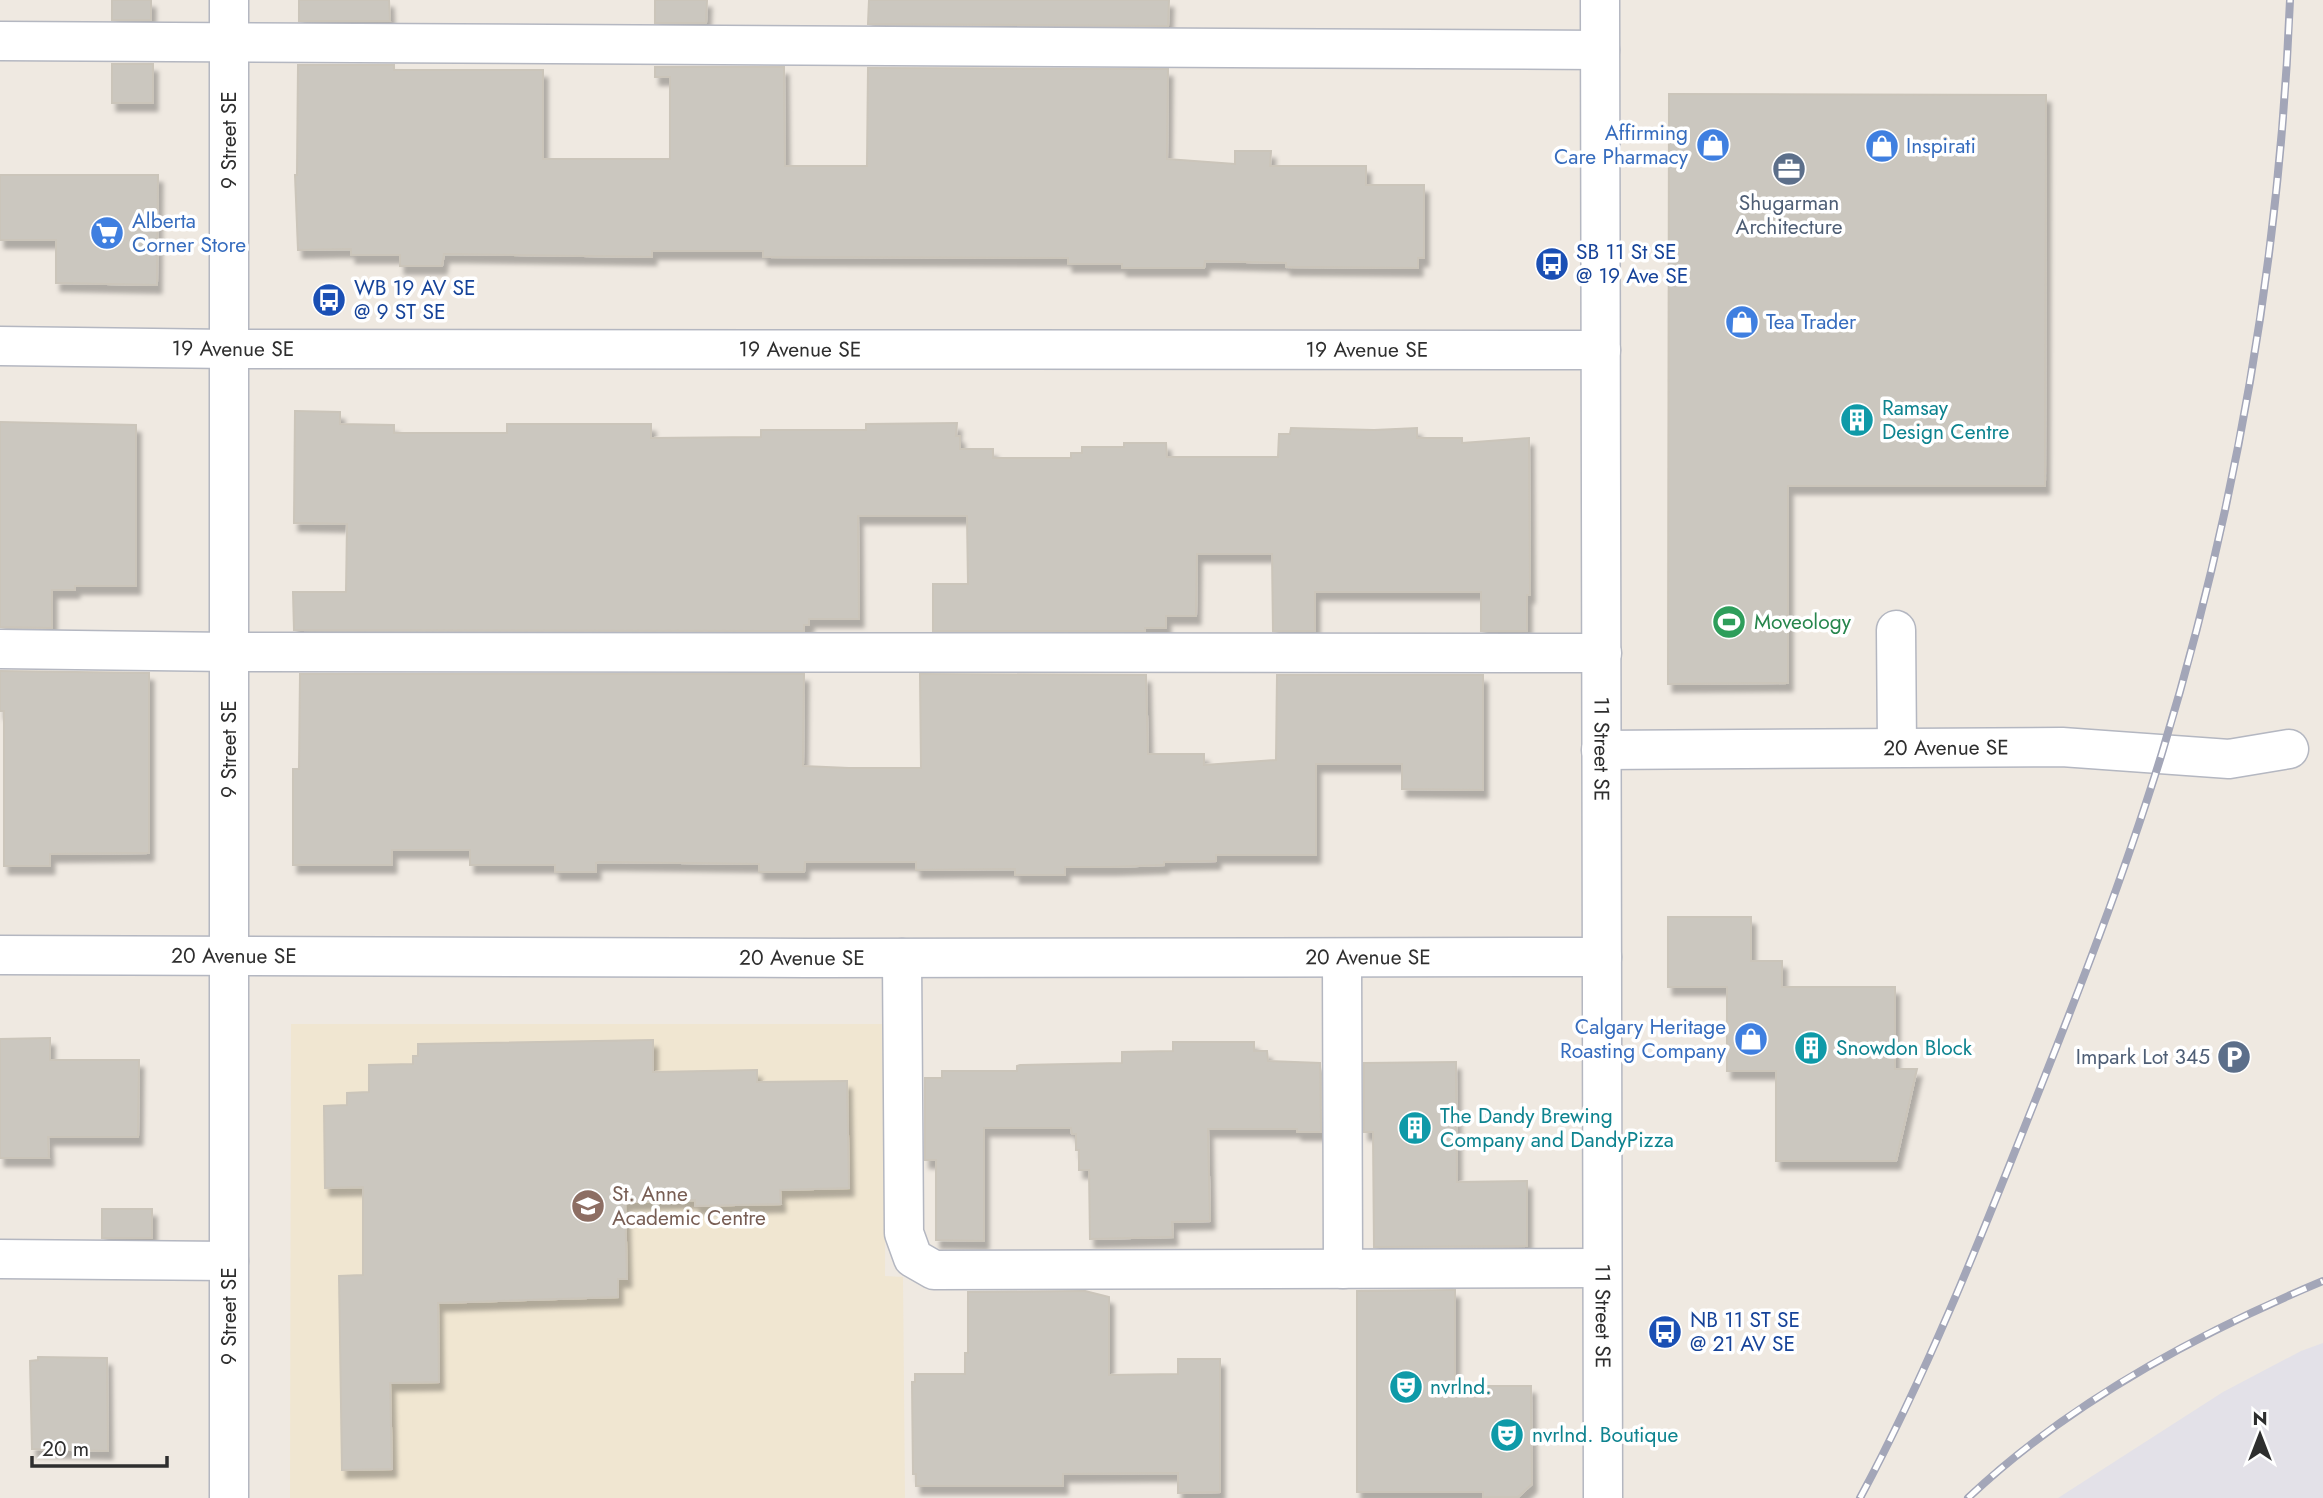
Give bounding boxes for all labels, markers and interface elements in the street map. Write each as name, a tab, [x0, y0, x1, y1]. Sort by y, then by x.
street label: 9 Street SE	[214, 91, 244, 189]
place label: Affirming Care Pharmacy	[1554, 118, 1689, 172]
shop icon: Affirming Care Pharmacy	[1694, 126, 1732, 164]
shop icon: Inspirati	[1863, 127, 1901, 165]
place label: Inspirati	[1906, 131, 1976, 161]
office icon: Shugarman Architecture	[1770, 150, 1808, 188]
place label: Shugarman Architecture	[1736, 188, 1843, 242]
place label: Alberta Corner Store	[132, 206, 246, 260]
supermarket icon: Alberta Corner Store	[88, 214, 126, 252]
place label: SB 11 St SE @ 19 Ave SE	[1576, 237, 1688, 291]
bus stop icon: SB 11 St SE @ 19 Ave SE	[1533, 245, 1571, 283]
place label: WB 19 AV SE @ 9 ST SE	[354, 273, 476, 327]
bus stop icon: WB 19 AV SE @ 9 ST SE	[310, 281, 348, 319]
shop icon: Tea Trader	[1723, 303, 1761, 341]
place label: Tea Trader	[1766, 307, 1857, 337]
street label: 19 Avenue SE	[171, 333, 294, 364]
street label: 19 Avenue SE	[739, 334, 861, 364]
street label: 19 Avenue SE	[1306, 335, 1428, 365]
place label: Ramsay Design Centre	[1882, 393, 2009, 447]
building icon: Ramsay Design Centre	[1838, 401, 1876, 439]
sports icon: Moveology	[1710, 603, 1748, 641]
place label: Moveology	[1754, 607, 1852, 637]
street label: 11 Street SE	[1586, 697, 1617, 801]
street label: 9 Street SE	[214, 700, 244, 798]
street label: 20 Avenue SE	[1883, 732, 2009, 763]
street label: 20 Avenue SE	[171, 941, 297, 971]
street label: 20 Avenue SE	[1305, 942, 1431, 972]
street label: 20 Avenue SE	[739, 943, 865, 973]
place label: Calgary Heritage Roasting Company	[1560, 1012, 1727, 1066]
shop icon: Calgary Heritage Roasting Company	[1732, 1020, 1770, 1058]
building icon: Snowdon Block	[1792, 1029, 1830, 1067]
place label: Snowdon Block	[1836, 1033, 1973, 1063]
parking icon: Impark Lot 345	[2215, 1038, 2253, 1076]
place label: Impark Lot 345	[2076, 1042, 2210, 1072]
place label: The Dandy Brewing Company and DandyPizza	[1440, 1101, 1674, 1155]
building icon: The Dandy Brewing Company and DandyPizza	[1396, 1109, 1434, 1147]
place label: St. Anne Academic Centre	[612, 1179, 766, 1233]
school or university icon: St. Anne Academic Centre	[569, 1187, 607, 1225]
street label: 11 Street SE	[1588, 1264, 1618, 1368]
street label: 9 Street SE	[214, 1267, 244, 1365]
place label: NB 11 ST SE @ 21 AV SE	[1690, 1305, 1800, 1359]
bus stop icon: NB 11 ST SE @ 21 AV SE	[1646, 1313, 1684, 1351]
theatre icon: nvrlnd.	[1387, 1368, 1425, 1406]
place label: nvrlnd.	[1430, 1372, 1492, 1402]
north arrow	[2225, 1400, 2295, 1470]
text: N	[2252, 1405, 2268, 1432]
theatre icon: nvrlnd. Boutique	[1488, 1416, 1526, 1454]
place label: nvrlnd. Boutique	[1532, 1420, 1678, 1450]
scale bar	[32, 1424, 166, 1468]
text: 20 m	[42, 1434, 89, 1464]

